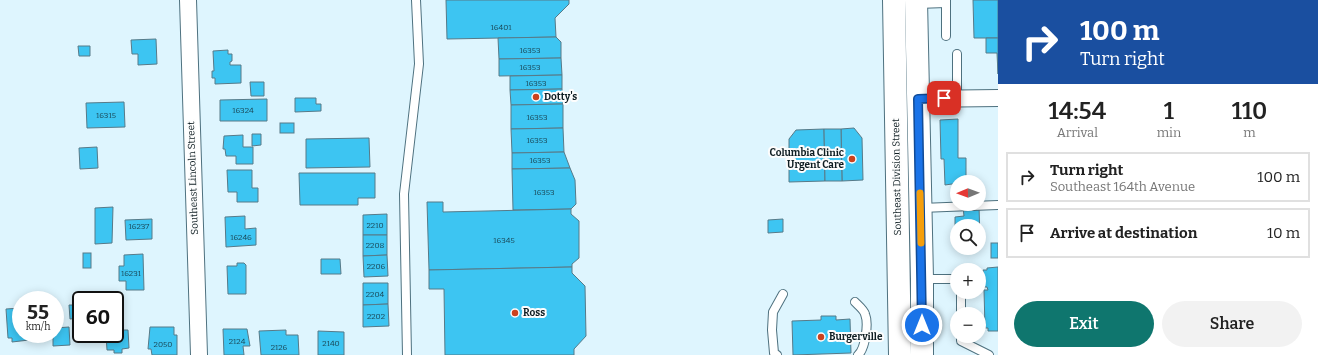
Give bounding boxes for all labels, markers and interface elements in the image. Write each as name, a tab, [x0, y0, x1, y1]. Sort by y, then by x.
text: 100 m	[1080, 14, 1159, 47]
icon: right	[1014, 16, 1066, 68]
house number: 16401	[491, 23, 512, 32]
house number: 16353	[519, 46, 541, 55]
text: Turn right	[1080, 48, 1165, 70]
house number: 16353	[519, 63, 541, 72]
house number: 16353	[525, 79, 547, 88]
pin	[927, 81, 961, 115]
icon: arrive	[933, 87, 955, 109]
place label: Dotty's	[544, 91, 577, 103]
marker: Dotty's	[531, 92, 541, 102]
text: 14:54	[1049, 97, 1106, 125]
text: 1	[1164, 97, 1174, 125]
text: 110	[1232, 97, 1267, 125]
house number: 16324	[232, 106, 254, 115]
house number: 16315	[96, 111, 116, 120]
house number: 16353	[526, 113, 548, 122]
street label: Southeast Division Street	[890, 118, 904, 236]
street label: Southeast Lincoln Street	[185, 121, 201, 235]
text: Arrival	[1057, 125, 1098, 140]
text: min	[1157, 125, 1181, 140]
text: m	[1243, 125, 1256, 140]
house number: 16353	[526, 136, 548, 145]
place label: Columbia Clinic Urgent Care	[770, 147, 845, 171]
marker: Columbia Clinic Urgent Care	[847, 154, 857, 164]
house number: 16353	[529, 156, 551, 165]
text: Turn right	[1050, 161, 1123, 179]
icon: right	[1016, 166, 1038, 188]
text: 100 m	[1257, 168, 1300, 186]
north arrow	[950, 175, 986, 211]
map controls	[950, 175, 986, 343]
text: Southeast 164th Avenue	[1050, 179, 1195, 194]
house number: 16353	[533, 188, 555, 197]
button: search	[950, 219, 986, 255]
house number: 2210	[366, 221, 384, 230]
house number: 16237	[129, 222, 149, 231]
icon: arrive	[1016, 222, 1038, 244]
text: Arrive at destination	[1050, 224, 1197, 242]
text: 10 m	[1267, 224, 1300, 242]
house number: 16246	[230, 233, 252, 242]
house number: 16345	[493, 236, 515, 245]
house number: 2208	[366, 241, 385, 250]
house number: 2206	[367, 262, 386, 271]
button: +	[950, 263, 986, 299]
house number: 16231	[121, 269, 142, 278]
house number: 2204	[366, 290, 385, 299]
speed limit sign: 60	[72, 291, 124, 343]
text: 55	[27, 300, 49, 324]
button: Exit	[1014, 301, 1154, 347]
button: Share	[1162, 301, 1302, 347]
position arrow	[901, 304, 943, 346]
place label: Ross	[523, 307, 545, 319]
button: −	[950, 307, 986, 343]
marker: Ross	[510, 308, 520, 318]
house number: 2202	[367, 312, 385, 321]
text: km/h	[26, 321, 50, 333]
place label: Burgerville	[829, 331, 883, 343]
marker: Burgerville	[816, 332, 826, 342]
house number: 2124	[229, 337, 246, 346]
house number: 2140	[322, 339, 340, 348]
house number: 2050	[154, 340, 172, 349]
house number: 2126	[271, 343, 288, 352]

